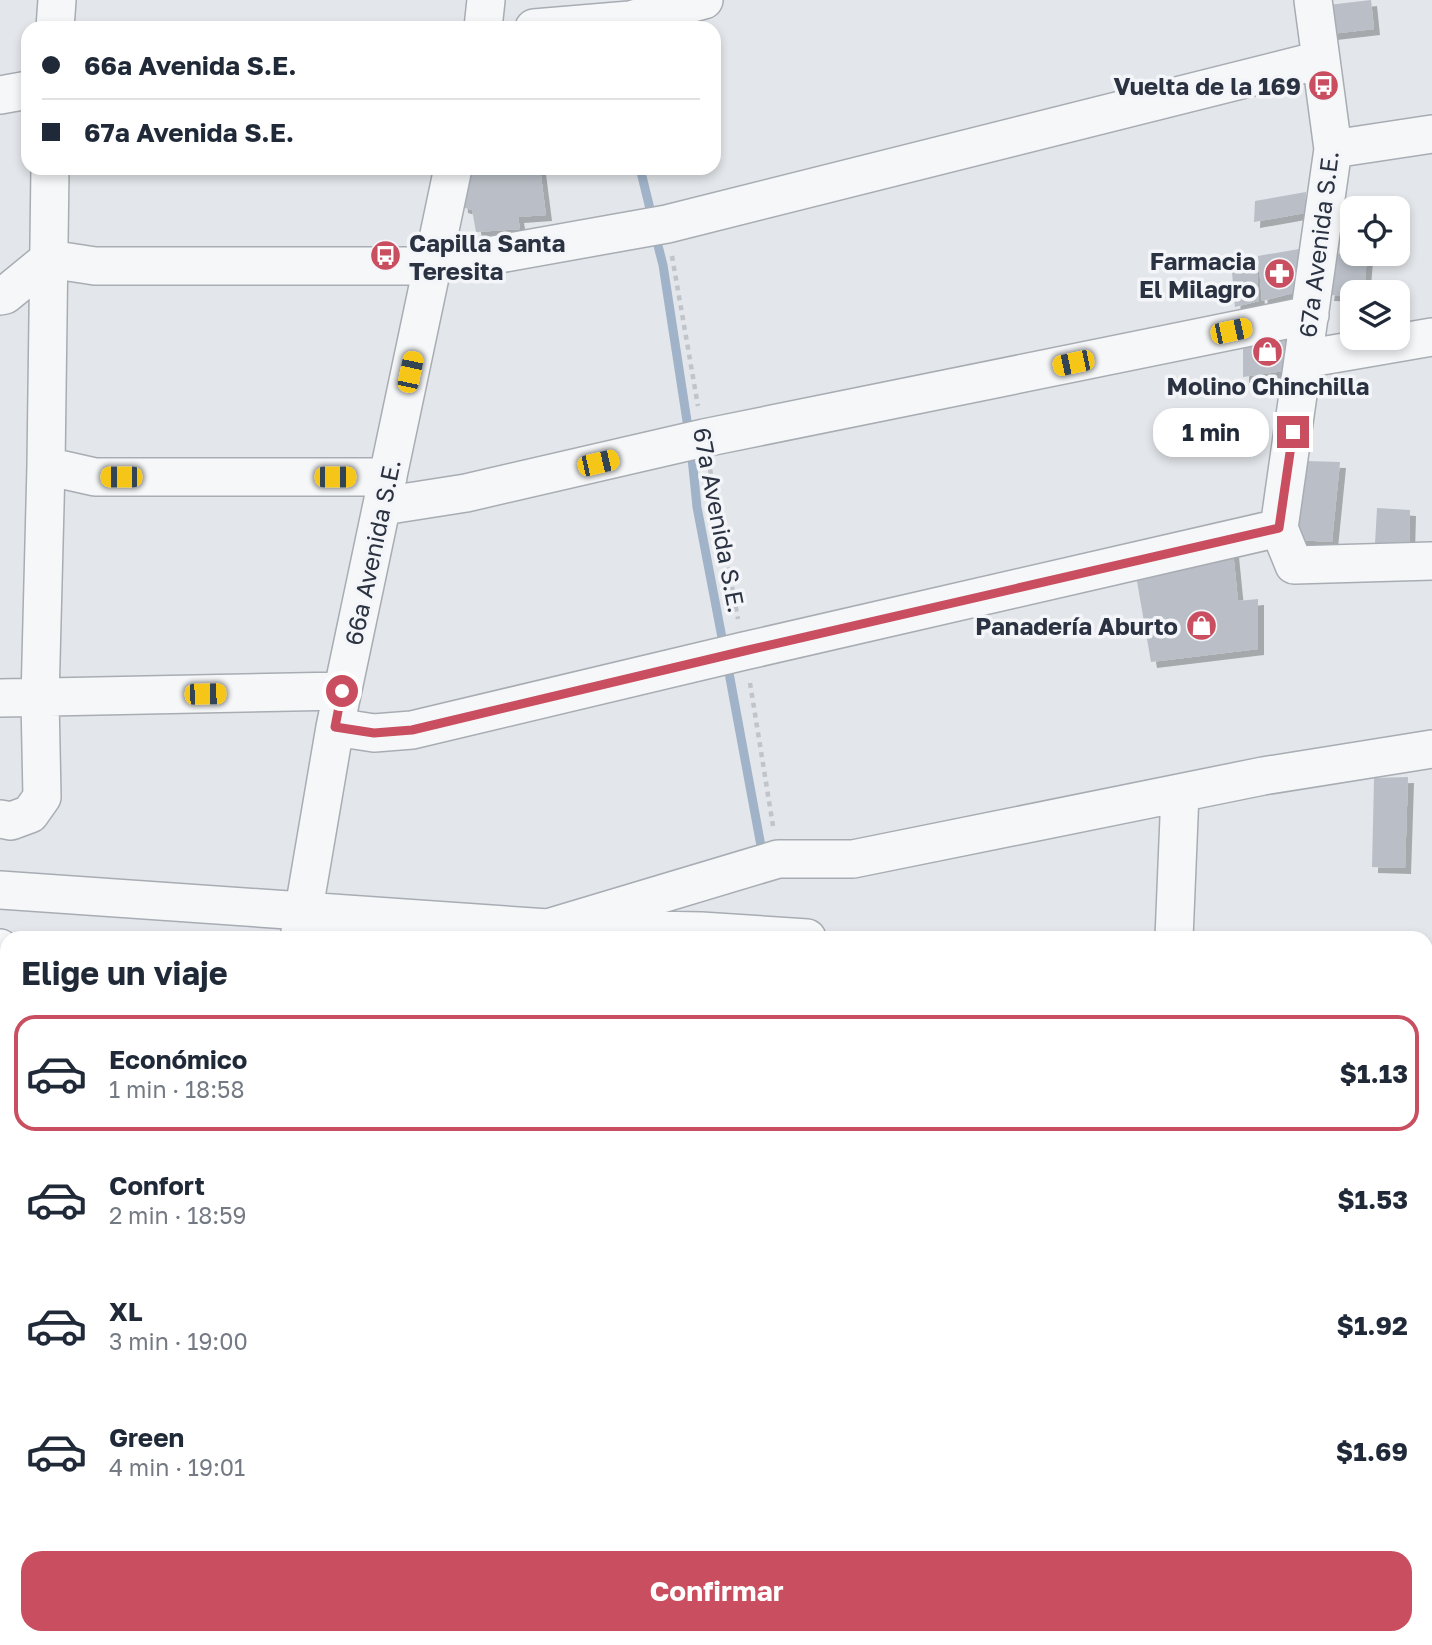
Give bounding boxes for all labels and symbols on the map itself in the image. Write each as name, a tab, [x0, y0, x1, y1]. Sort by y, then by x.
bus stop icon: Vuelta de la 169	[1307, 68, 1341, 102]
place label: Vuelta de la 169	[1114, 71, 1301, 100]
street label: 67a Avenida S.E.	[1292, 149, 1344, 339]
place label: Capilla Santa Teresita	[409, 228, 565, 285]
bus stop icon: Capilla Santa Teresita	[369, 239, 403, 273]
place label: Farmacia El Milagro	[1139, 246, 1256, 303]
pharmacy icon: Farmacia El Milagro	[1262, 257, 1296, 291]
car	[1209, 316, 1254, 346]
shop icon: Molino Chinchilla	[1251, 334, 1285, 368]
car	[1051, 348, 1096, 378]
car	[396, 349, 425, 395]
place label: Molino Chinchilla	[1167, 371, 1369, 400]
callout: 1 min	[1153, 408, 1268, 457]
route end	[1277, 416, 1309, 448]
street label: 67a Avenida S.E.	[688, 425, 752, 615]
car	[576, 448, 621, 478]
street label: 66a Avenida S.E.	[338, 456, 406, 648]
car	[101, 467, 143, 488]
car	[315, 467, 357, 488]
shop icon: Panadería Aburto	[1184, 608, 1218, 642]
place label: Panadería Aburto	[975, 611, 1178, 640]
route start	[326, 675, 358, 707]
car	[184, 683, 227, 705]

